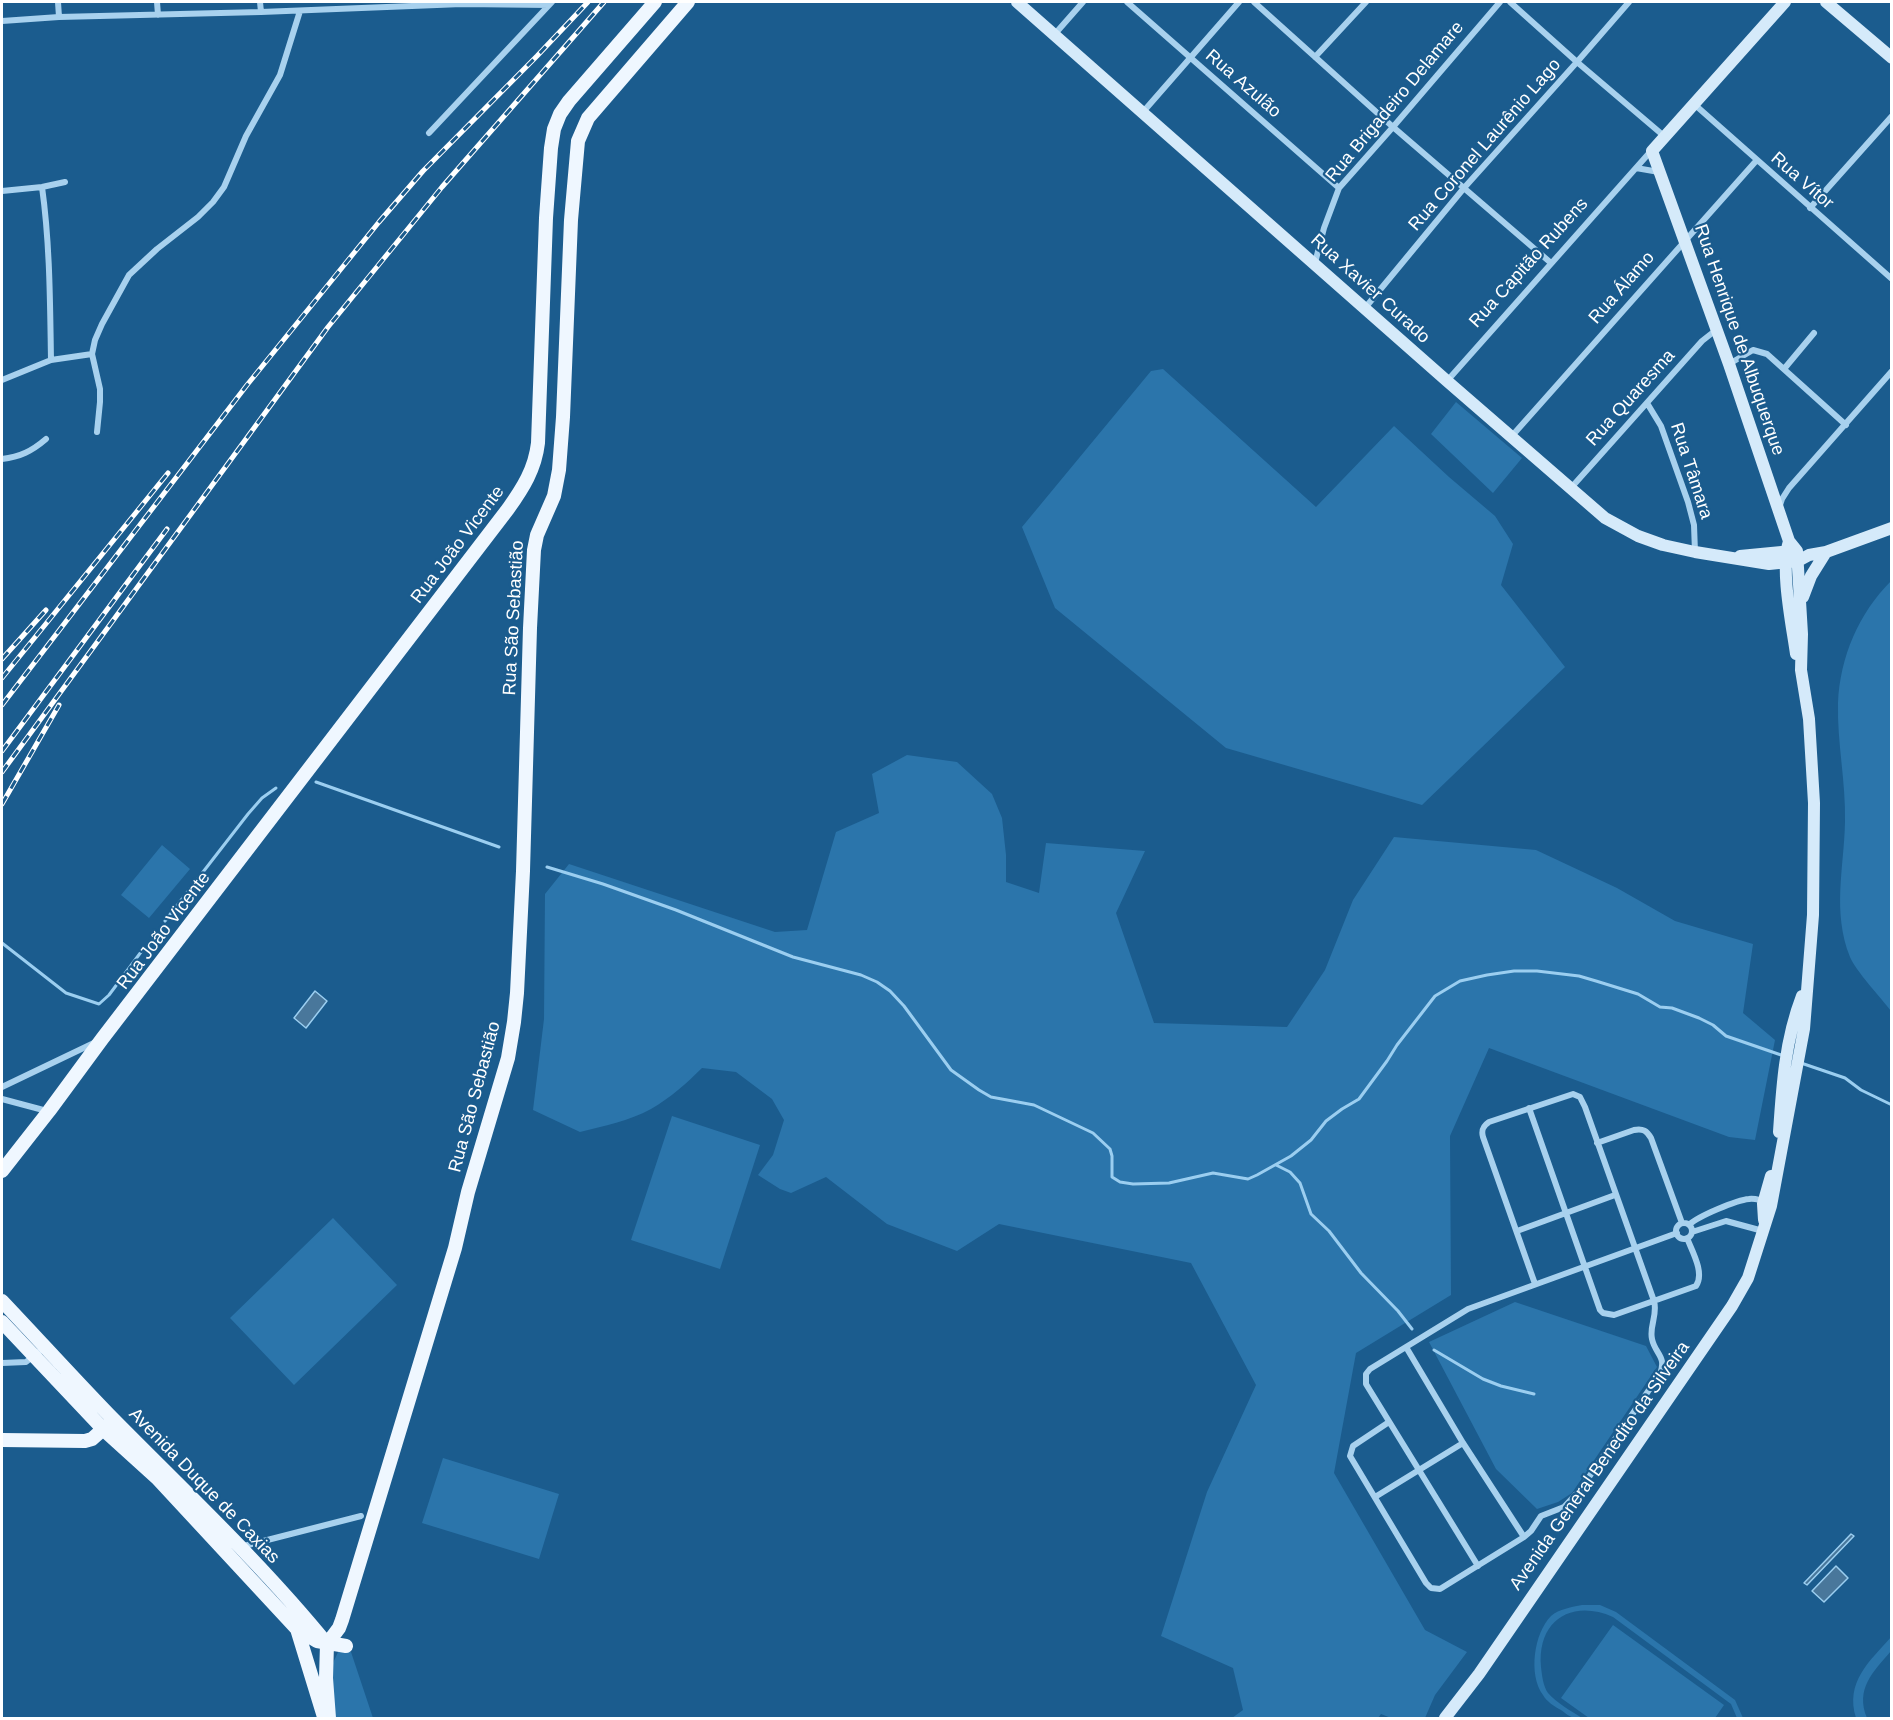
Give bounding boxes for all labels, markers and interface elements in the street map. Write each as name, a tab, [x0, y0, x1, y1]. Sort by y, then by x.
street label: Rua Brigadeiro Delamare	[1321, 17, 1469, 187]
street label: Rua Azulão	[1201, 45, 1285, 123]
street label: Rua Coronel Laurênio Lago	[1404, 54, 1566, 236]
street label: Rua Vítor	[1766, 148, 1838, 214]
street label: Rua Capitão Rubens	[1465, 194, 1593, 332]
street label: Rua Henrique de Albuquerque	[1689, 222, 1789, 458]
street label: Rua Xavier Curado	[1306, 230, 1434, 348]
street label: Rua Álamo	[1585, 247, 1659, 329]
street label: Rua Quaresma	[1582, 345, 1680, 451]
street label: Rua Tâmara	[1665, 420, 1717, 522]
street label: Rua João Vicente	[407, 482, 509, 608]
street label: Rua São Sebastião	[499, 540, 529, 696]
street label: Rua João Vicente	[113, 868, 215, 994]
street label: Rua São Sebastião	[444, 1019, 506, 1175]
street label: Avenida General Benedito da Silveira	[1505, 1337, 1695, 1595]
street label: Avenida Duque de Caxias	[124, 1404, 284, 1568]

